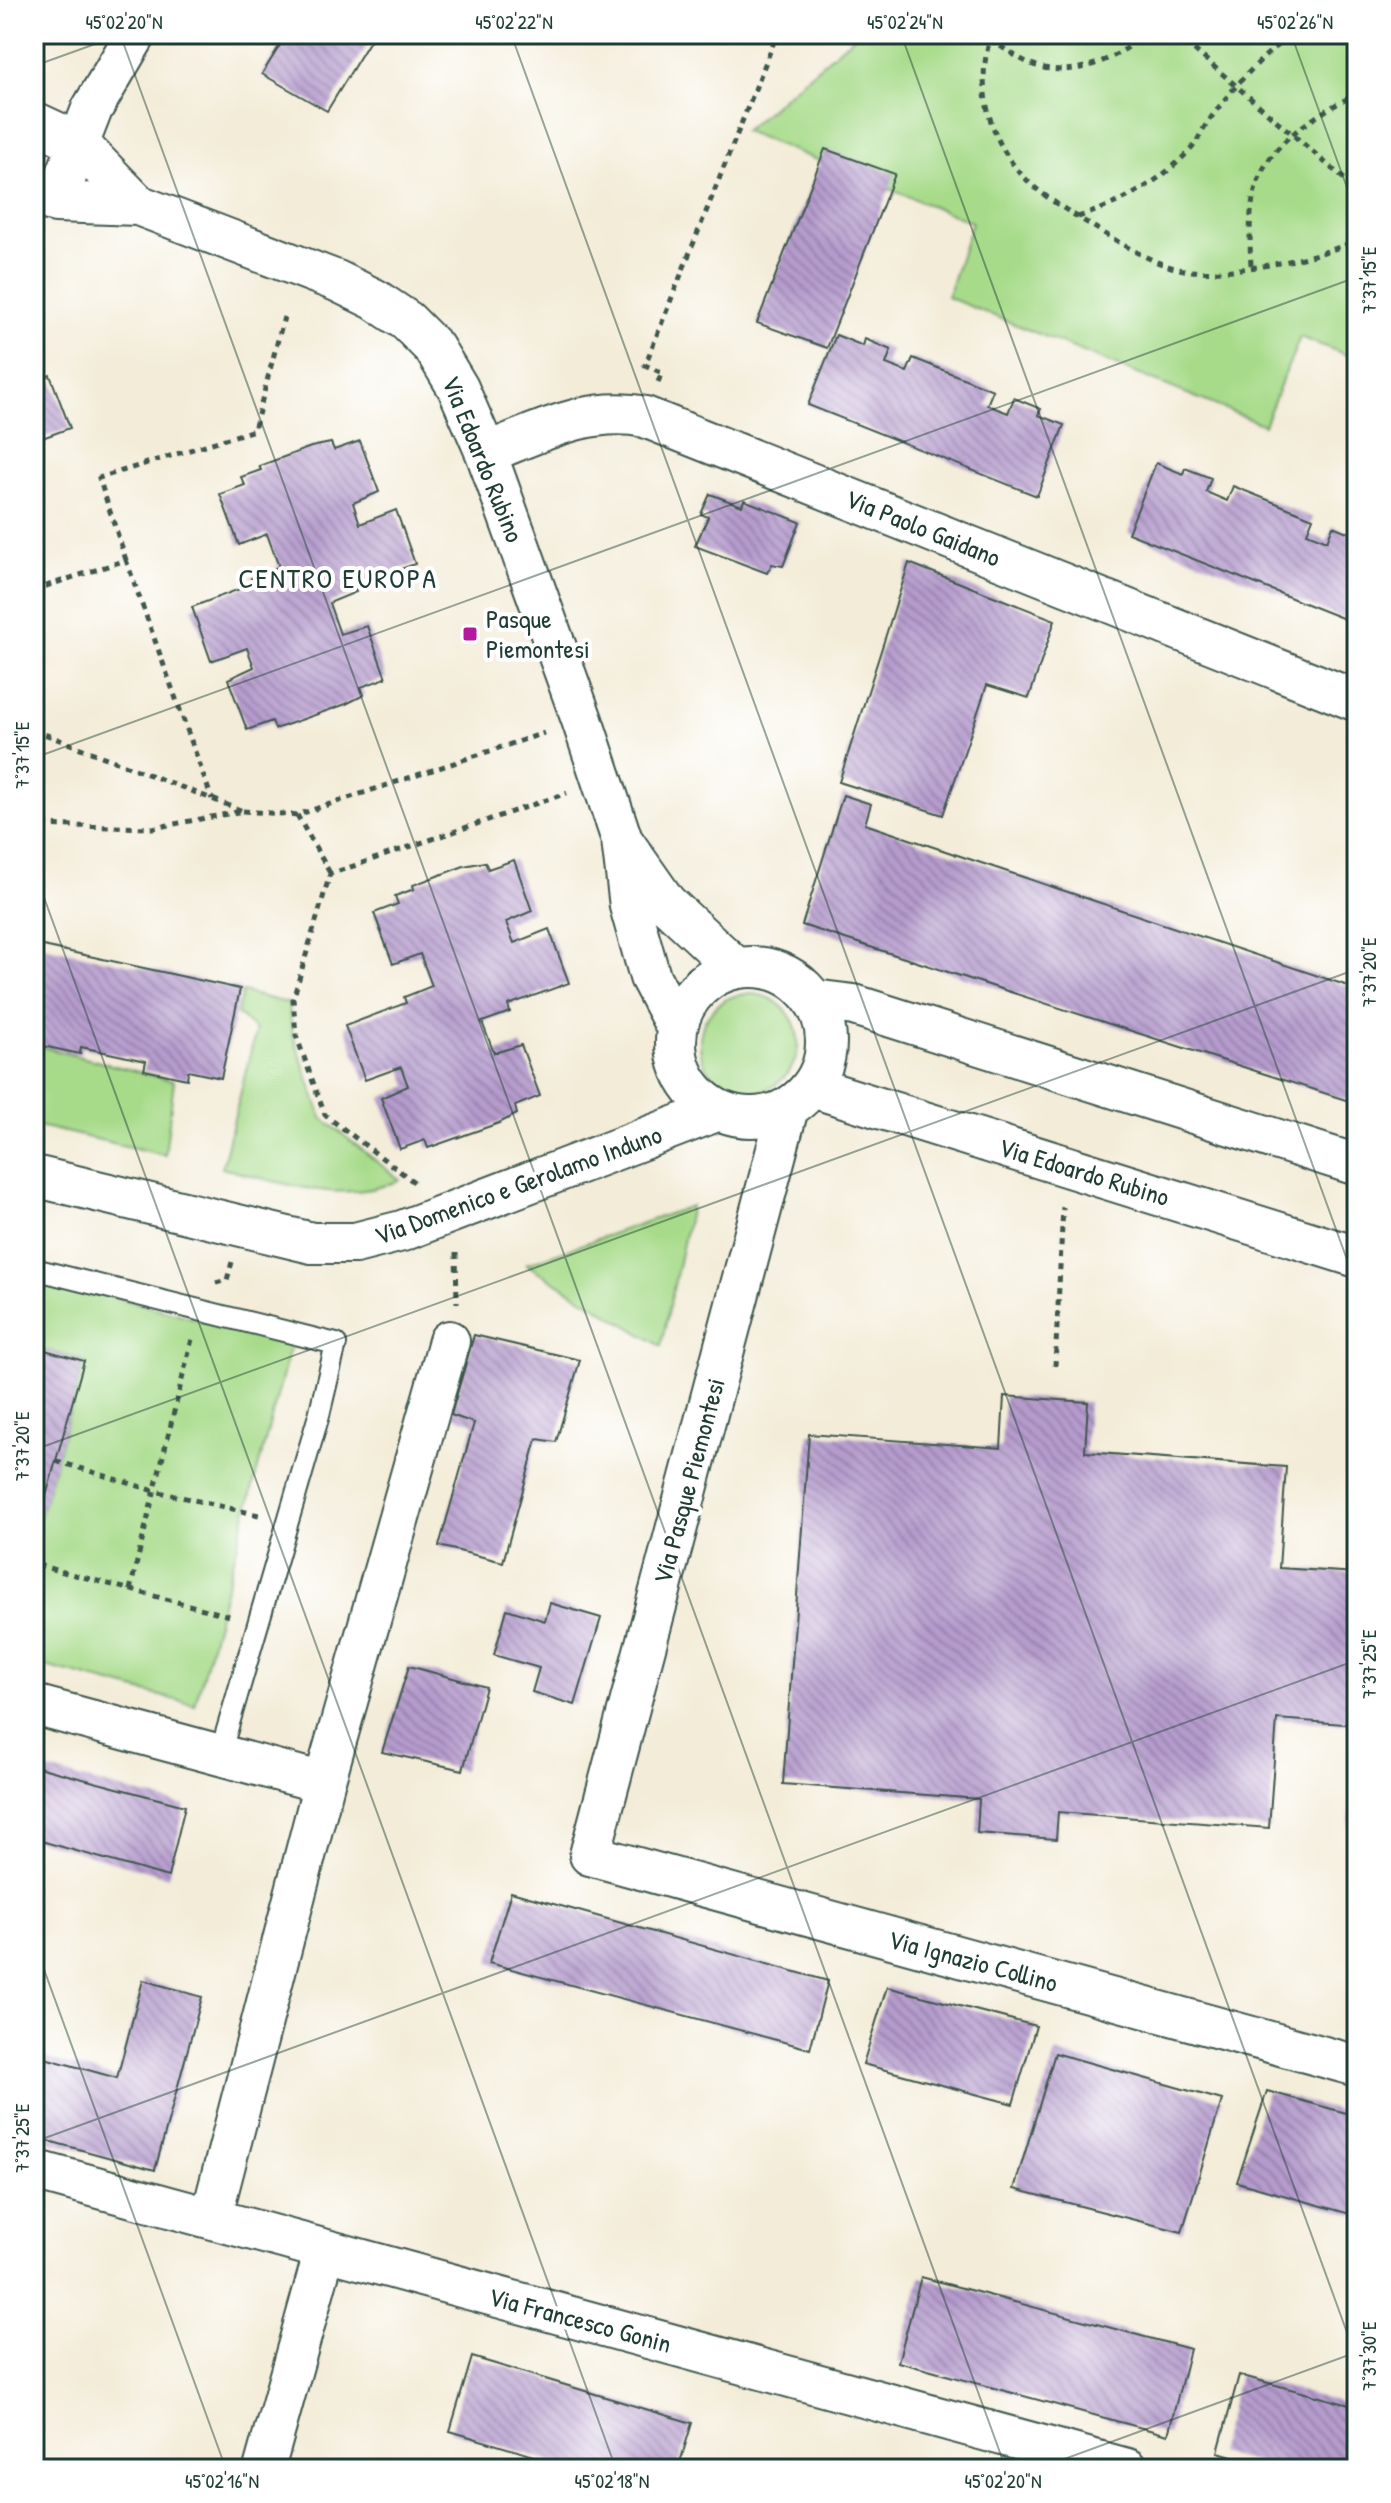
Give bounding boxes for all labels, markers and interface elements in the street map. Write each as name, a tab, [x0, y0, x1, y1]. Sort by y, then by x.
text: 45°02'20"N	[85, 8, 163, 35]
text: 45°02'22"N	[475, 8, 553, 35]
text: 45°02'24"N	[867, 8, 943, 35]
text: 45°02'26"N	[1257, 8, 1333, 35]
text: 7°37'15"E	[1355, 246, 1382, 314]
street label: Via Edoardo Rubino	[434, 370, 533, 547]
street label: Via Paolo Gaidano	[841, 481, 1006, 575]
district label: CENTRO EUROPA	[238, 559, 438, 597]
place label: Pasque Piemontesi	[486, 601, 590, 666]
marker: Pasque Piemontesi	[461, 625, 479, 643]
text: 7°37'15"E	[8, 721, 35, 789]
text: 7°37'20"E	[1355, 937, 1382, 1007]
street label: Via Domenico e Gerolamo Induno	[369, 1116, 666, 1253]
street label: Via Edoardo Rubino	[995, 1129, 1174, 1214]
street label: Via Pasque Piemontesi	[644, 1374, 733, 1588]
text: 7°37'20"E	[8, 1411, 35, 1481]
text: 7°37'25"E	[1355, 1629, 1382, 1699]
street label: Via Ignazio Collino	[885, 1921, 1062, 2000]
text: 7°37'25"E	[8, 2103, 35, 2173]
street label: Via Francesco Gonin	[485, 2278, 675, 2361]
text: 7°37'30"E	[1355, 2321, 1382, 2391]
text: 45°02'16"N	[185, 2467, 259, 2494]
text: 45°02'18"N	[575, 2467, 649, 2494]
text: 45°02'20"N	[964, 2467, 1042, 2494]

